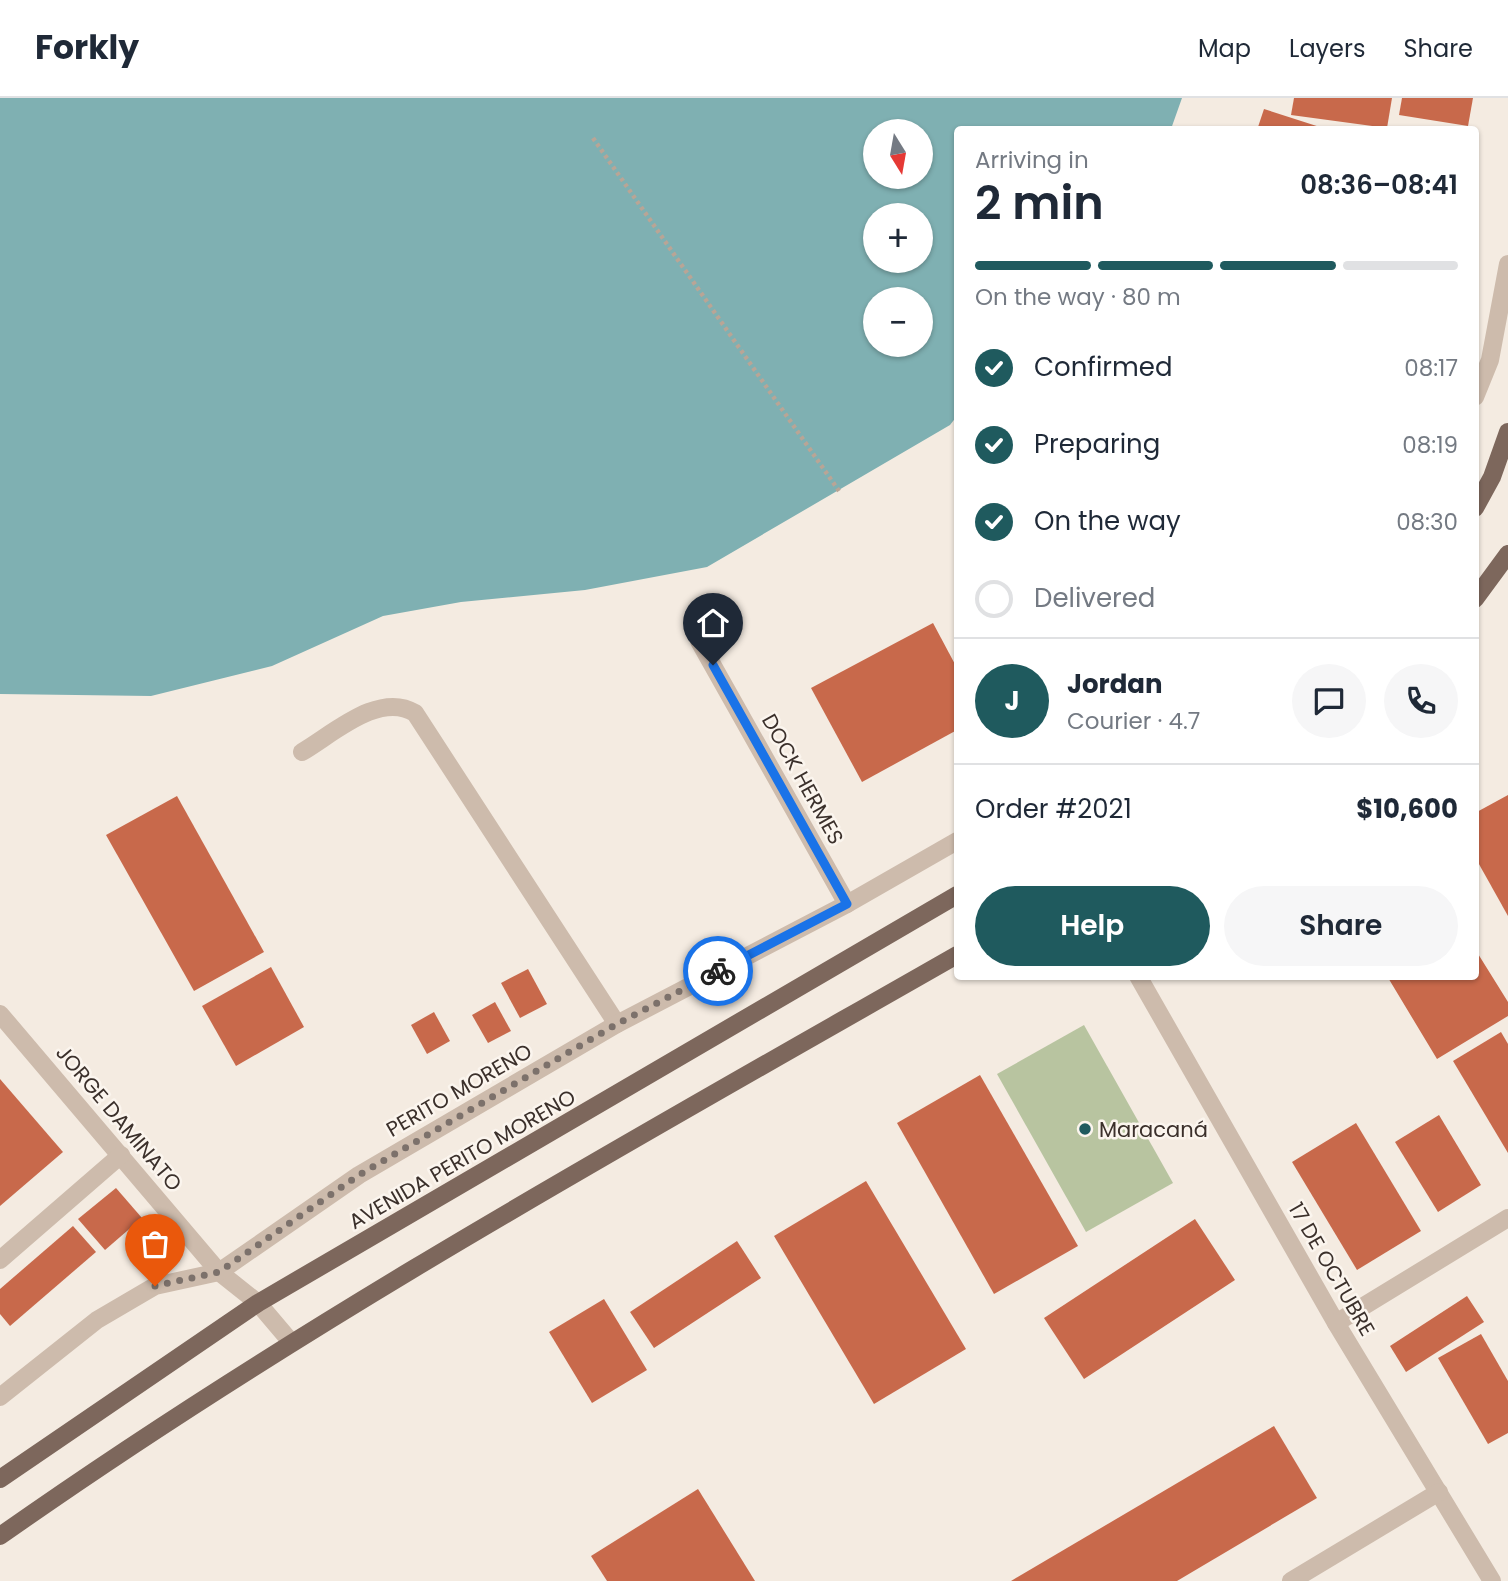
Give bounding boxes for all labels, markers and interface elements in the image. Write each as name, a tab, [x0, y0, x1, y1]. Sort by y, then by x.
text: Forkly	[35, 24, 139, 71]
text: Map	[1198, 32, 1251, 65]
text: Layers	[1289, 32, 1365, 65]
text: Share	[1403, 32, 1473, 65]
north arrow	[863, 119, 933, 189]
map controls	[863, 119, 933, 357]
text: Arriving in	[975, 144, 1089, 176]
text: 08:36–08:41	[1300, 167, 1458, 203]
text: 2 min	[975, 171, 1104, 235]
button: +	[863, 203, 933, 273]
text: On the way · 80 m	[975, 281, 1181, 313]
button: −	[863, 287, 933, 357]
icon: check	[975, 349, 1013, 387]
text: Confirmed	[1034, 349, 1172, 385]
text: 08:17	[1404, 352, 1458, 384]
icon: check	[975, 426, 1013, 464]
text: Preparing	[1034, 426, 1160, 462]
text: 08:19	[1402, 429, 1458, 461]
icon: check	[975, 503, 1013, 541]
text: On the way	[1034, 503, 1181, 539]
text: 08:30	[1396, 506, 1458, 538]
text: Delivered	[1034, 580, 1155, 616]
pin	[683, 593, 743, 665]
icon: home	[694, 604, 732, 642]
button: chat	[1292, 664, 1366, 738]
button: phone	[1384, 664, 1458, 738]
text: Jordan	[1067, 666, 1163, 702]
text: J	[1004, 683, 1020, 719]
text: Courier · 4.7	[1067, 705, 1200, 737]
street label: DOCK HERMES	[755, 709, 851, 849]
text: Order #2021	[975, 791, 1132, 827]
text: $10,600	[1356, 791, 1458, 827]
button: Help	[975, 886, 1210, 966]
button: Share	[1224, 886, 1458, 966]
courier	[683, 936, 753, 1006]
icon: bike	[699, 952, 737, 990]
street label: PERITO MORENO	[381, 1037, 537, 1143]
street label: JORGE DAMINATO	[49, 1039, 189, 1197]
street label: AVENIDA PERITO MORENO	[343, 1082, 581, 1236]
place label: Maracaná	[1099, 1115, 1208, 1144]
marker: Maracaná	[1077, 1121, 1093, 1137]
street label: 17 DE OCTUBRE	[1282, 1197, 1382, 1341]
pin	[125, 1214, 185, 1286]
icon: bag	[136, 1225, 174, 1263]

